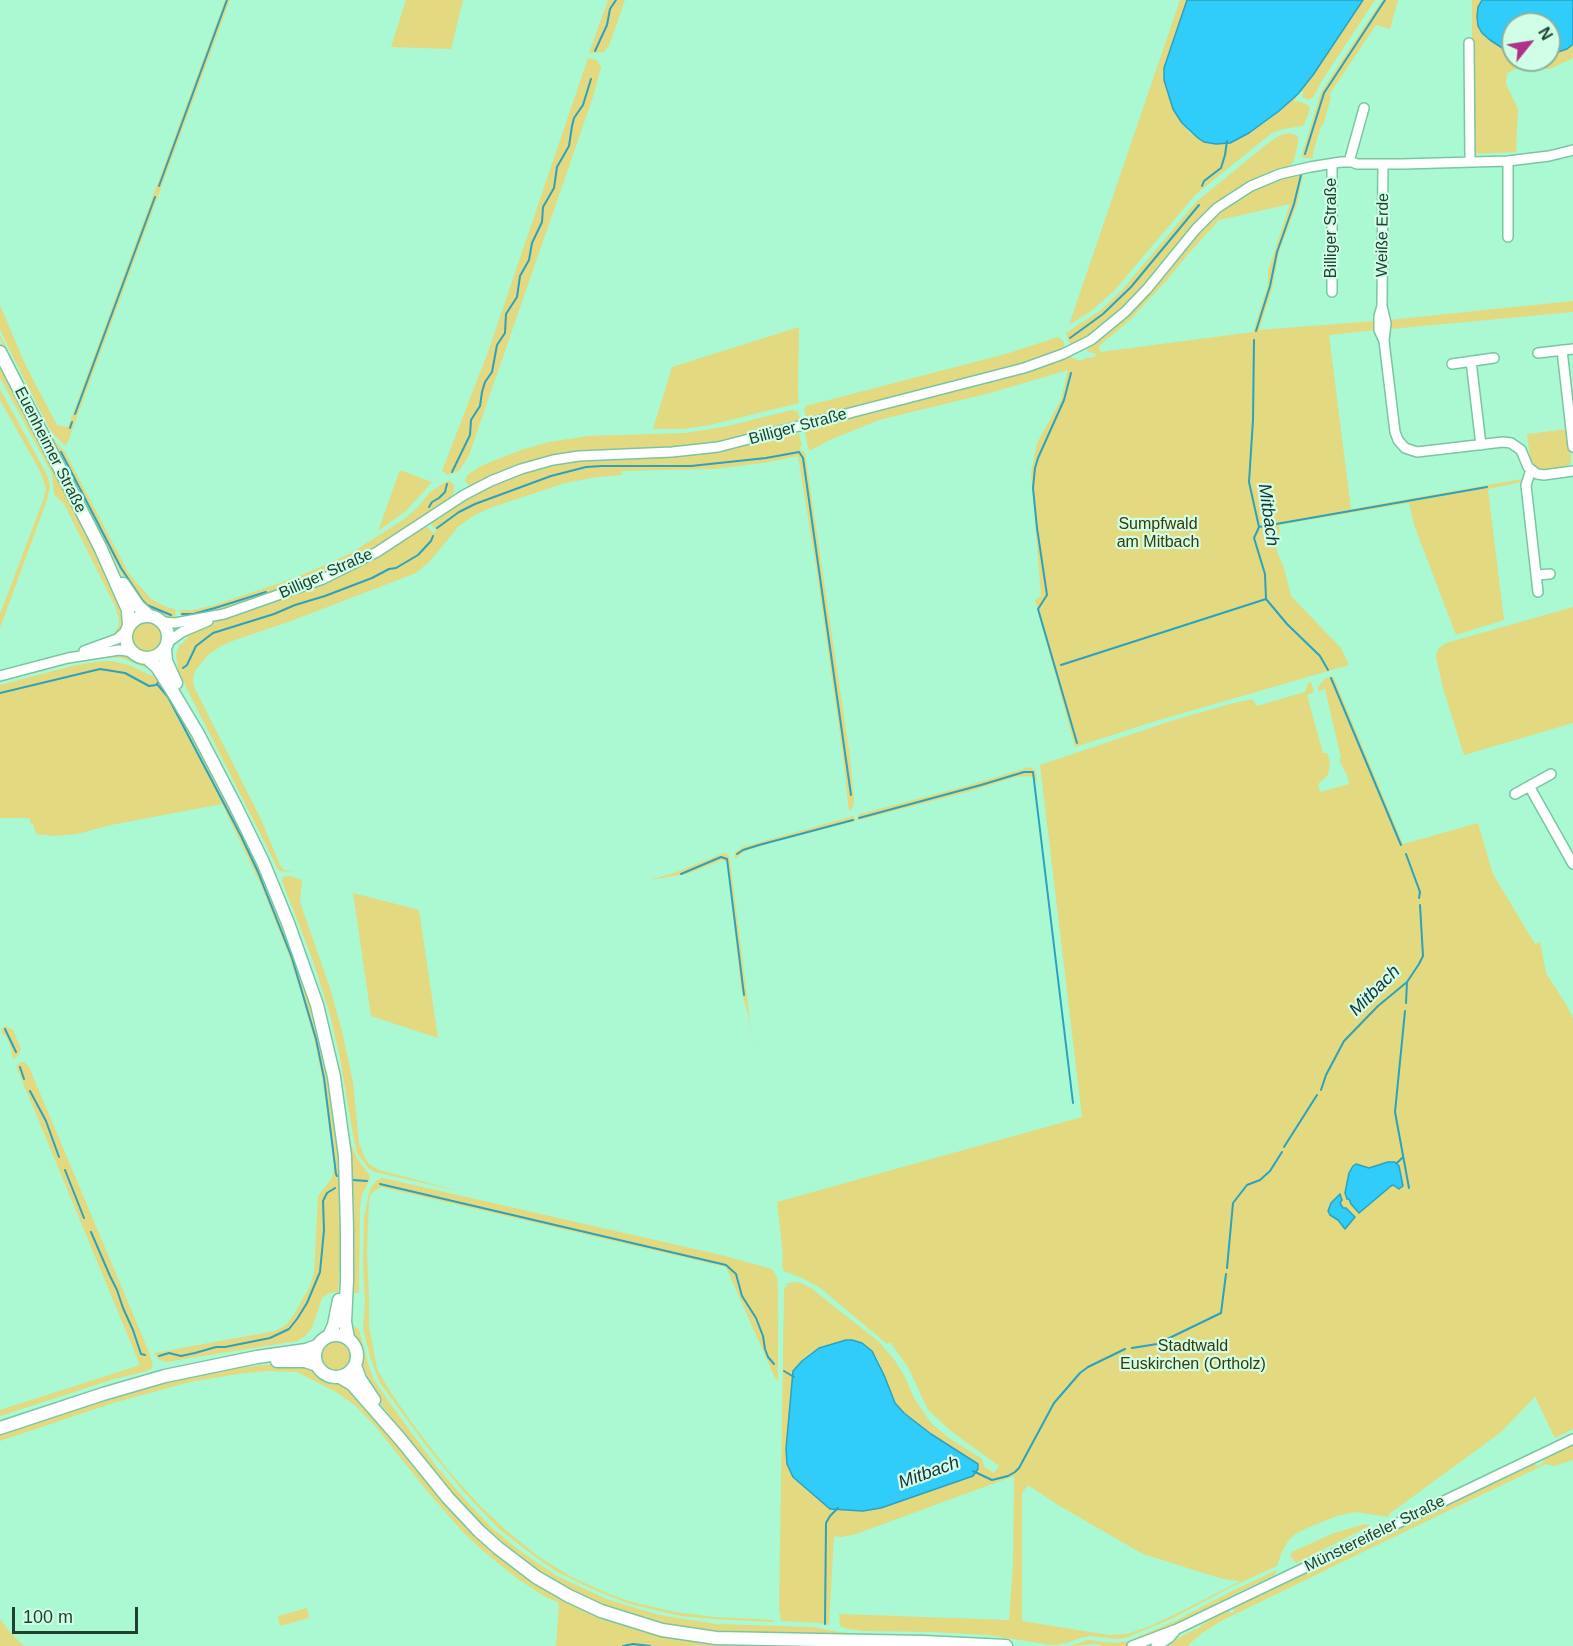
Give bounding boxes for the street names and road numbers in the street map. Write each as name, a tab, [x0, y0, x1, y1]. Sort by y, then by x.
street label: Billiger Straße	[1322, 178, 1342, 278]
street label: Weiße Erde	[1373, 193, 1393, 277]
street label: Euenheimer Straße	[10, 384, 90, 516]
street label: Billiger Straße	[747, 405, 849, 449]
street label: Billiger Straße	[276, 545, 376, 603]
street label: Münstereifeler Straße	[1302, 1492, 1448, 1576]

